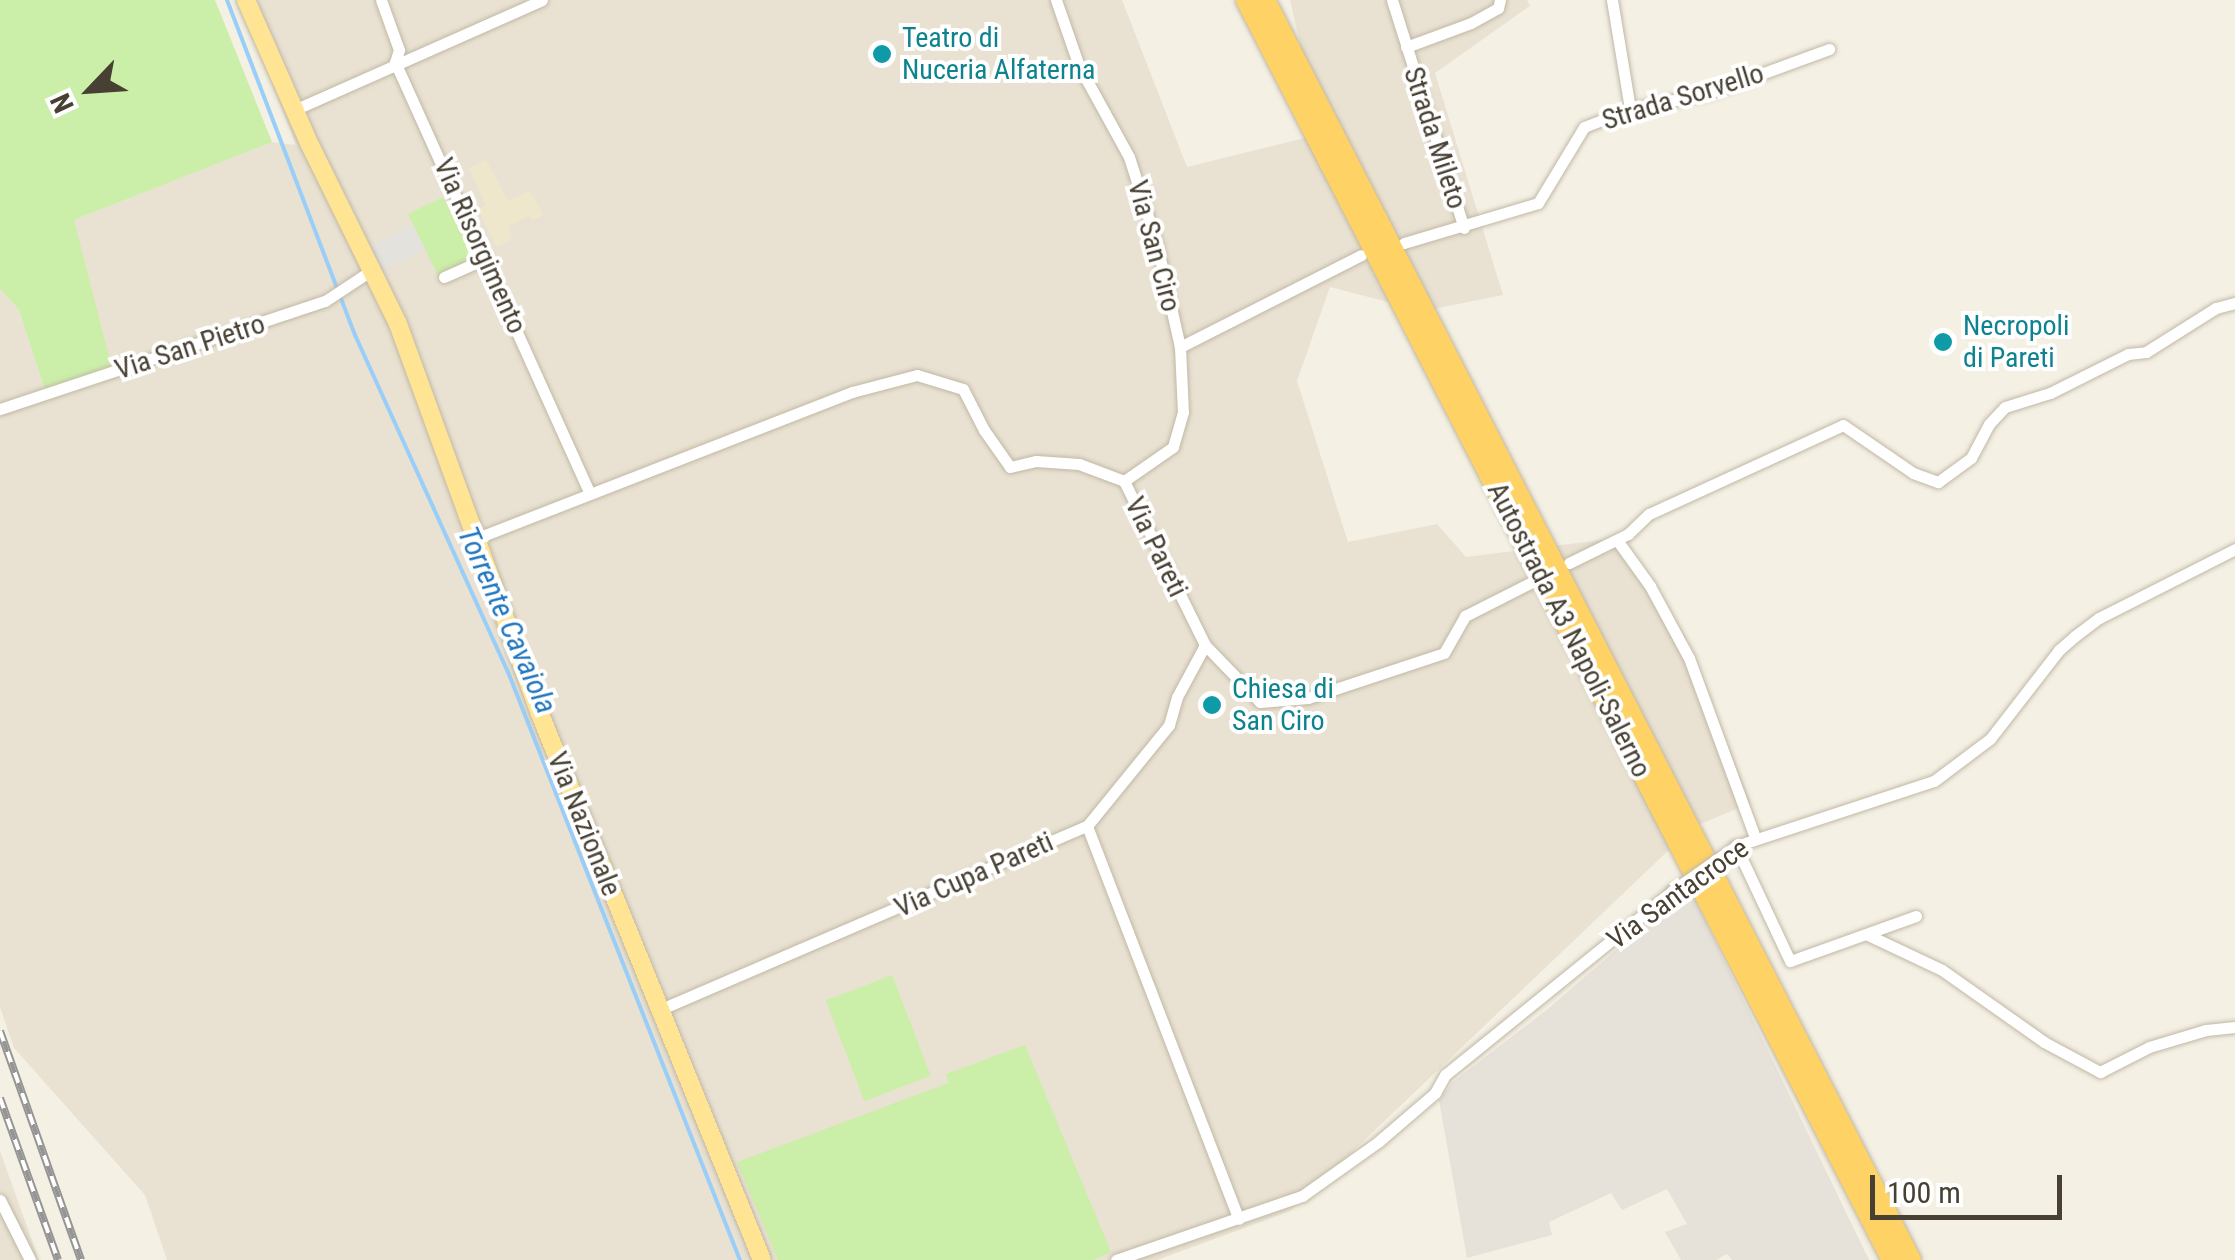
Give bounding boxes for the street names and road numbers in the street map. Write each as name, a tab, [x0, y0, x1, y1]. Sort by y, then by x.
street label: Strada Sorvello	[1598, 57, 1768, 137]
street label: Strada Mileto	[1396, 63, 1474, 213]
street label: Via Risorgimento	[426, 153, 534, 339]
street label: Via San Ciro	[1120, 177, 1188, 315]
street label: Via San Pietro	[111, 307, 269, 387]
street label: Autostrada A3 Napoli-Salerno	[1480, 477, 1658, 783]
street label: Via Pareti	[1117, 492, 1195, 602]
street label: Via Nazionale	[540, 747, 628, 901]
street label: Via Cupa Pareti	[890, 825, 1058, 925]
street label: Via Santacroce	[1601, 831, 1755, 957]

